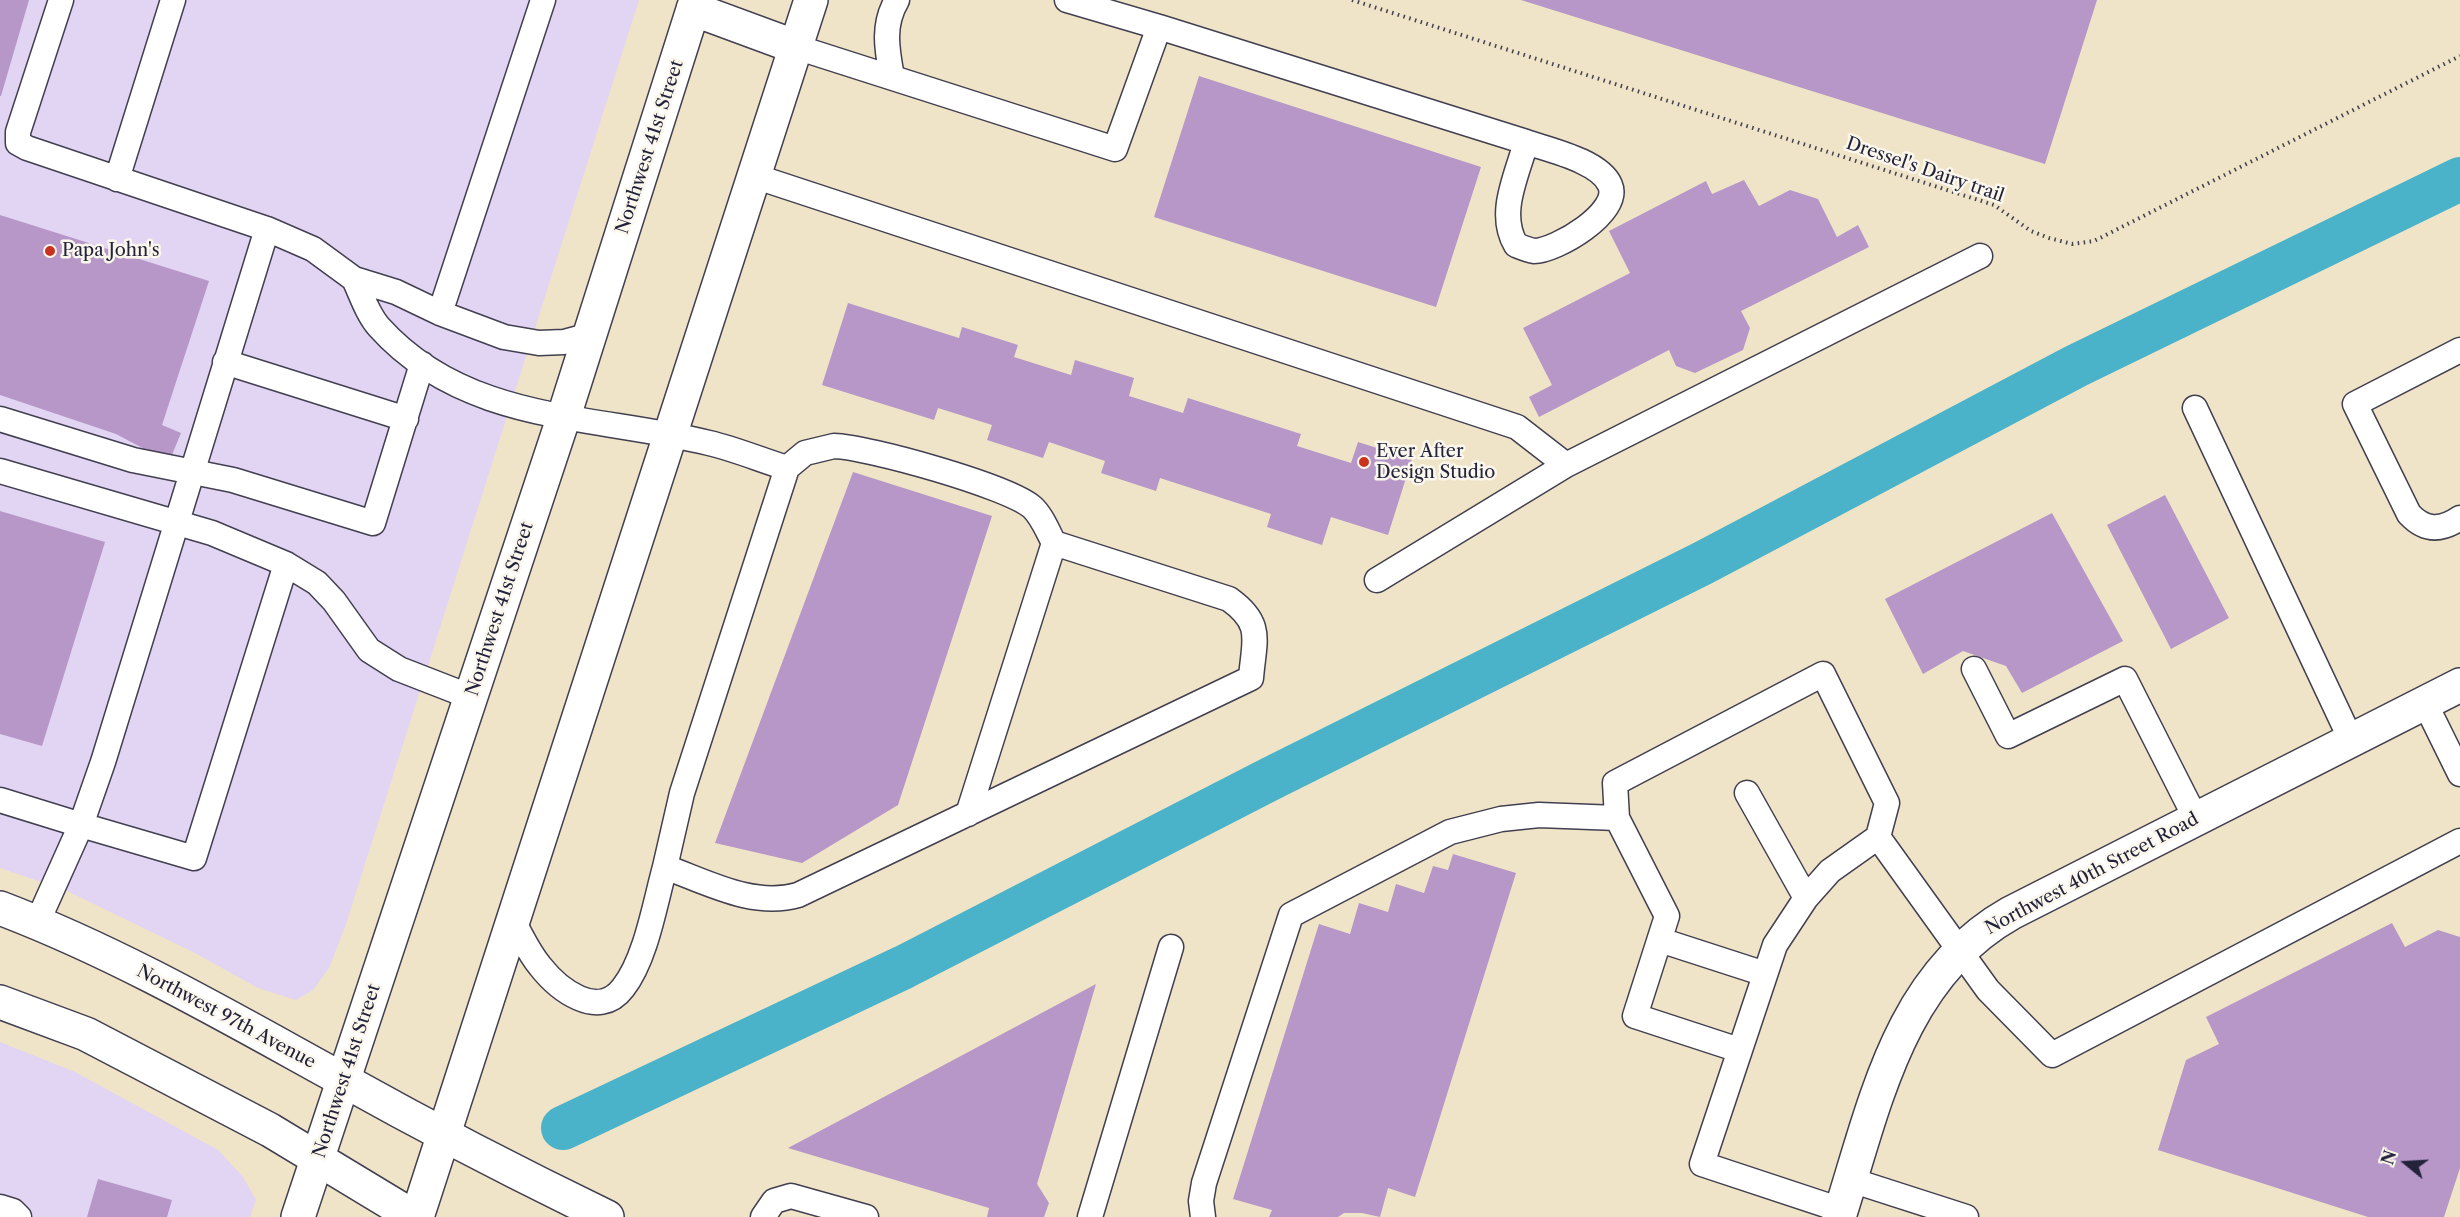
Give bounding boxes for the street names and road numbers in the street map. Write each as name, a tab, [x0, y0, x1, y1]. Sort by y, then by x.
street label: Northwest 41st Street	[612, 57, 688, 237]
street label: Dressel's Dairy trail	[1843, 133, 2007, 207]
street label: Northwest 41st Street	[462, 519, 538, 699]
street label: Northwest 40th Street Road	[1982, 809, 2202, 939]
street label: Northwest 97th Avenue	[133, 961, 319, 1073]
street label: Northwest 41st Street	[309, 981, 385, 1161]

